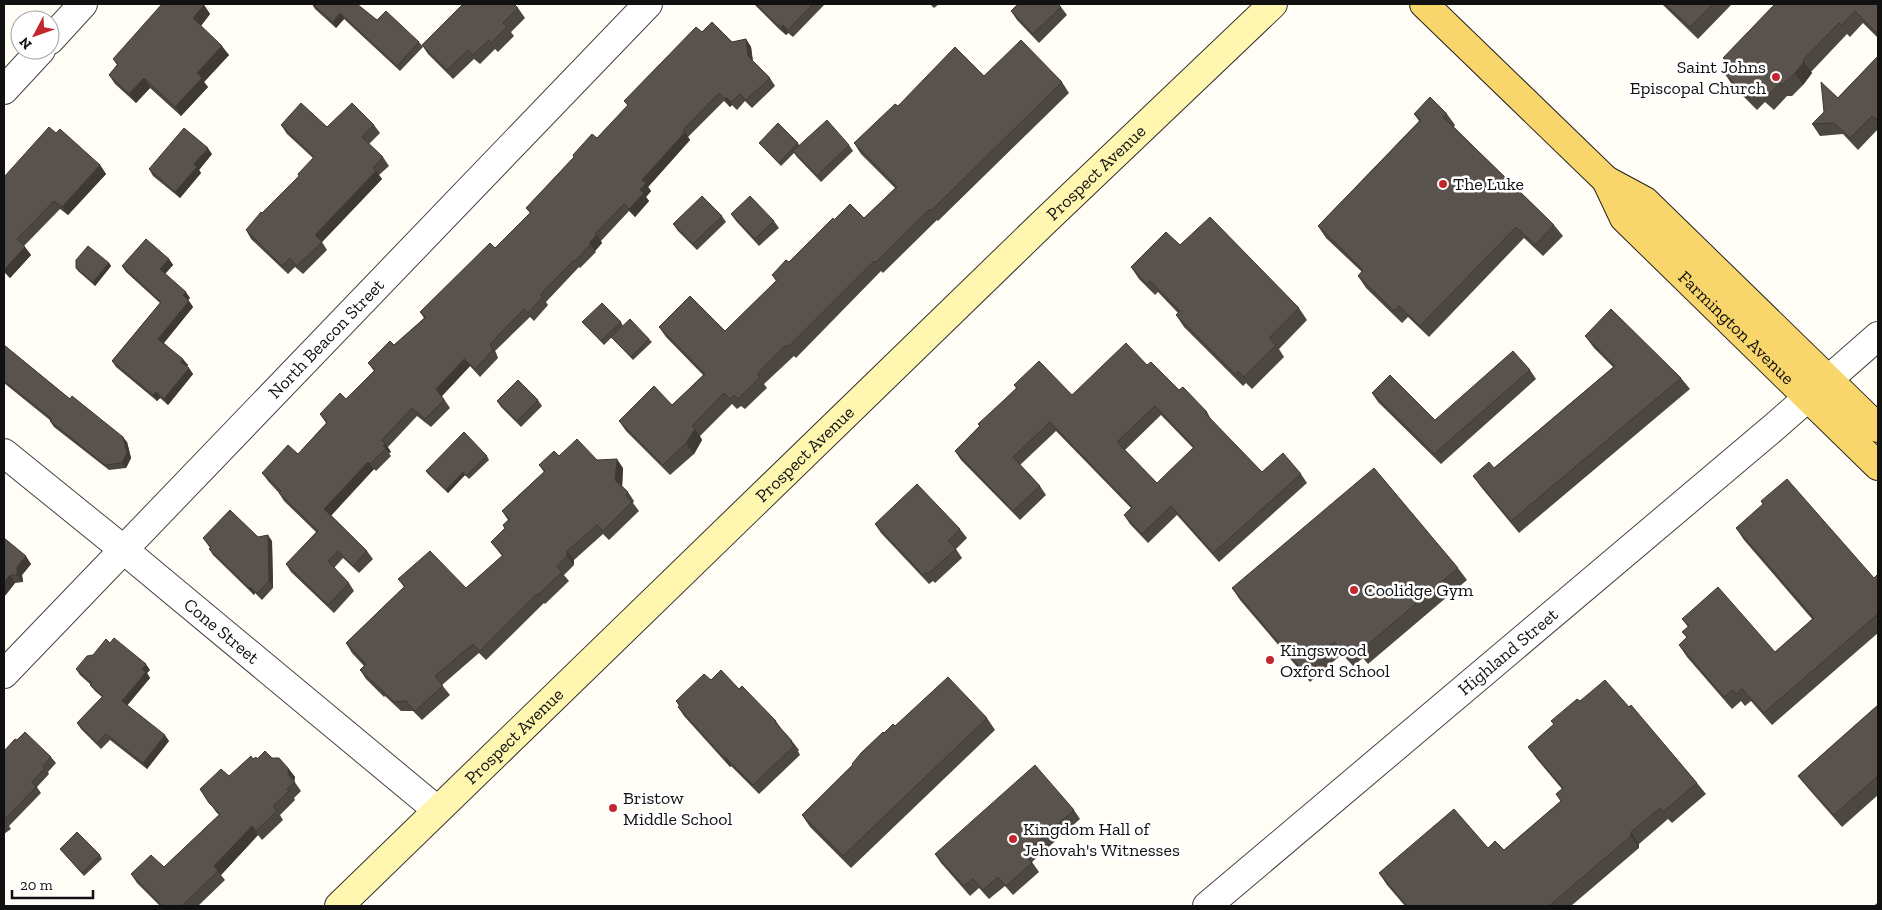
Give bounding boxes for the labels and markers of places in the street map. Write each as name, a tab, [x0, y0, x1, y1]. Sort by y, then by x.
place label: Saint Johns Episcopal Church	[1630, 56, 1766, 99]
marker: Saint Johns Episcopal Church	[1770, 71, 1782, 83]
place label: The Luke	[1453, 173, 1524, 195]
marker: The Luke	[1437, 178, 1449, 190]
place label: Coolidge Gym	[1364, 579, 1474, 601]
marker: Coolidge Gym	[1348, 584, 1360, 596]
place label: Kingswood Oxford School	[1280, 639, 1390, 682]
marker: Kingswood Oxford School	[1264, 654, 1276, 666]
place label: Bristow Middle School	[623, 787, 732, 830]
marker: Bristow Middle School	[607, 802, 619, 814]
place label: Kingdom Hall of Jehovah's Witnesses	[1023, 818, 1180, 861]
marker: Kingdom Hall of Jehovah's Witnesses	[1007, 833, 1019, 845]

